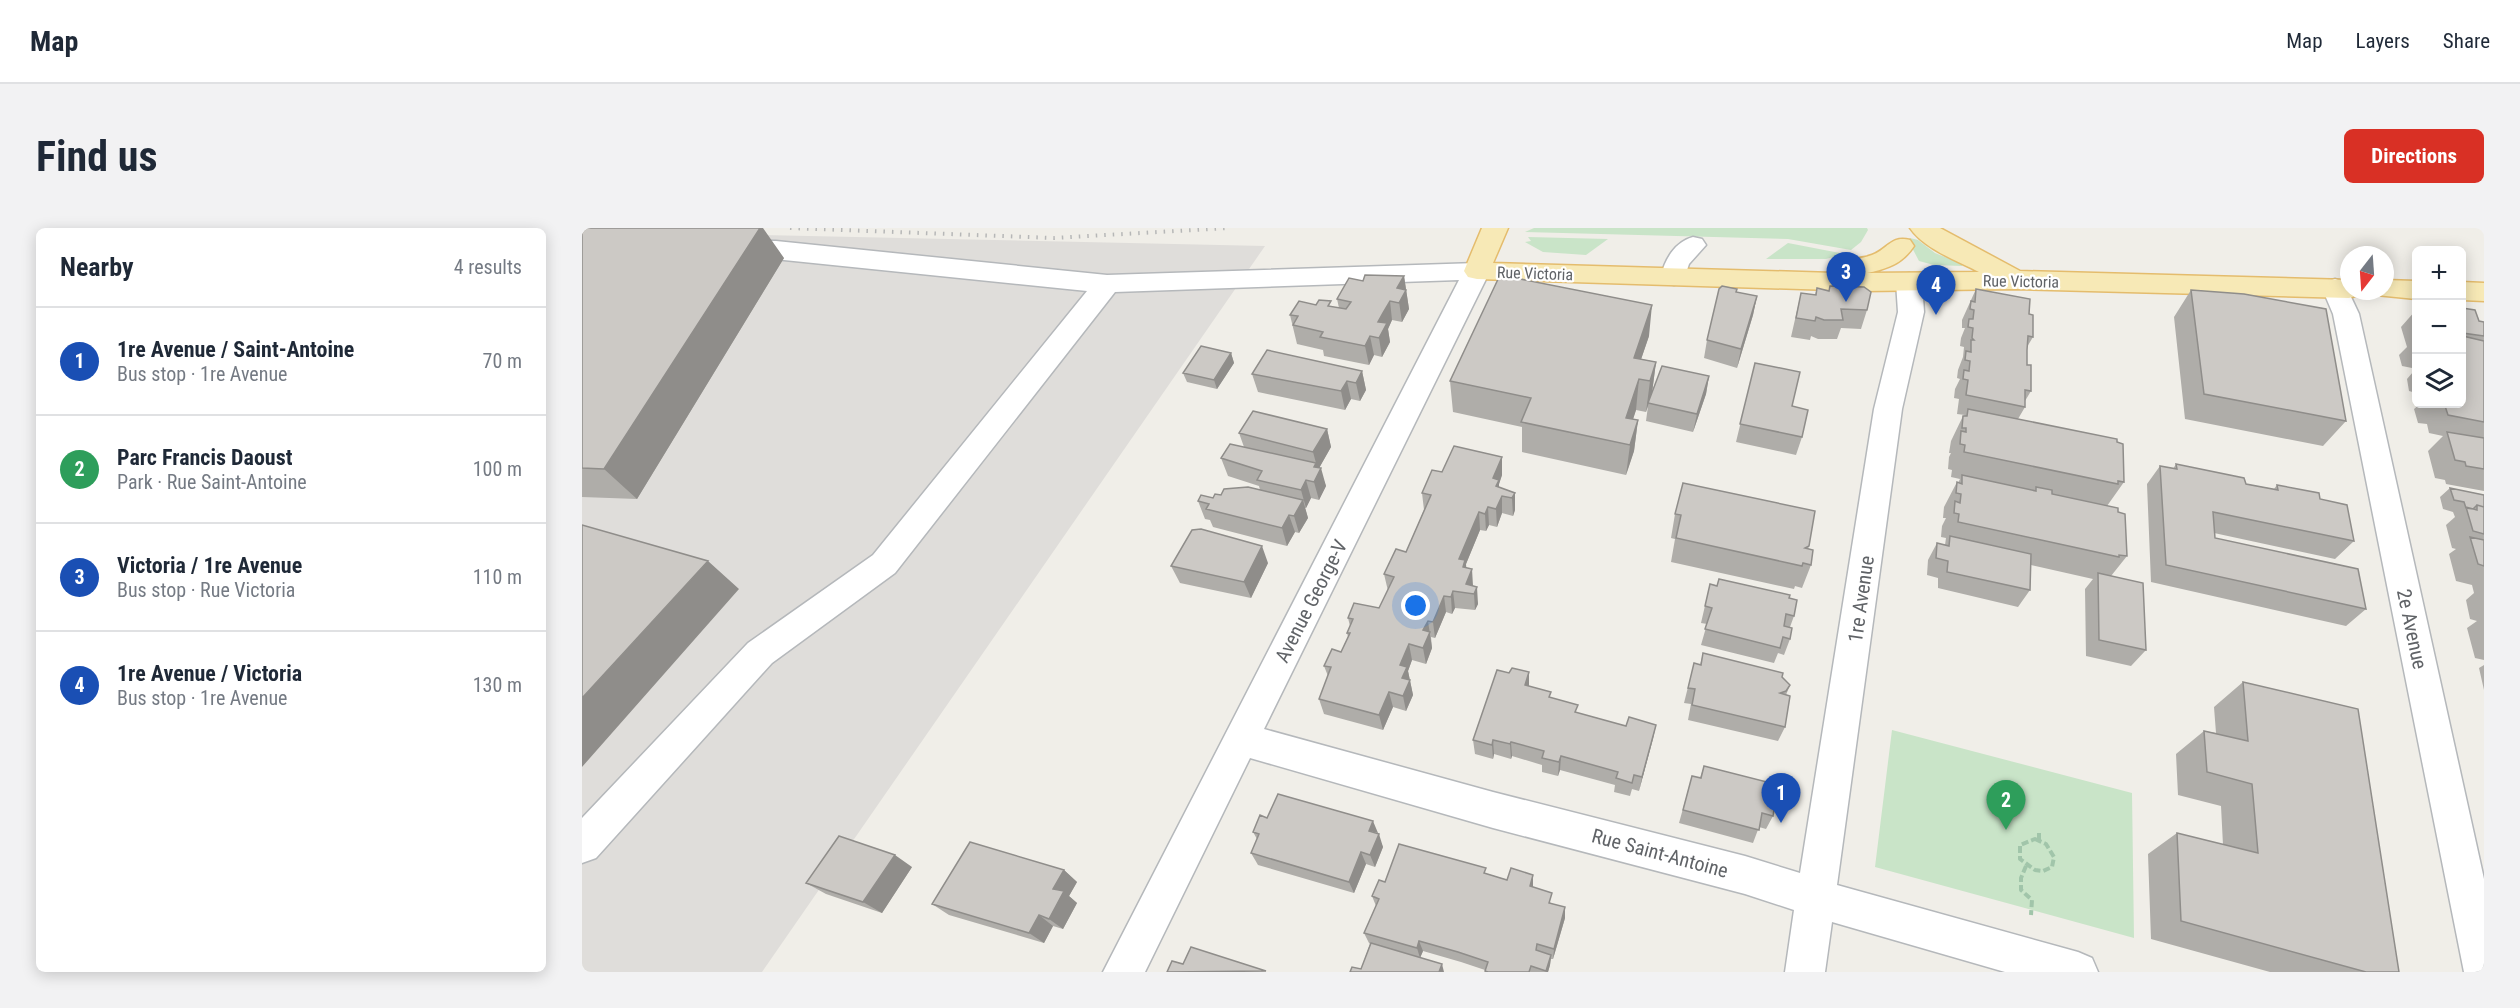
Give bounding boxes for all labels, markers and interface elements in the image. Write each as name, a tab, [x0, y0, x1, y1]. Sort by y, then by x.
text: Map	[30, 25, 78, 58]
text: Map	[2286, 29, 2323, 53]
text: Layers	[2356, 29, 2410, 53]
text: Share	[2443, 29, 2490, 53]
button: Directions	[2344, 129, 2484, 183]
text: Find us	[36, 132, 157, 181]
north arrow	[2340, 246, 2394, 300]
map controls	[2412, 246, 2466, 408]
button: +	[2412, 246, 2466, 300]
text: Nearby	[60, 252, 134, 282]
pin: 3	[1826, 253, 1866, 302]
text: 4 results	[454, 255, 522, 279]
street label: Rue Victoria	[1497, 263, 1573, 284]
pin: 4	[1916, 266, 1956, 315]
street label: Rue Victoria	[1983, 271, 2059, 292]
button: −	[2412, 300, 2466, 354]
text: 1re Avenue / Saint-Antoine	[117, 337, 354, 362]
text: 1	[74, 349, 85, 373]
text: 70 m	[483, 349, 522, 373]
button: layers	[2412, 354, 2466, 408]
text: Bus stop · 1re Avenue	[117, 362, 287, 386]
text: Parc Francis Daoust	[117, 445, 292, 470]
text: 2	[74, 457, 85, 481]
text: 100 m	[473, 457, 522, 481]
text: Park · Rue Saint-Antoine	[117, 470, 307, 494]
street label: Avenue George-V	[1270, 536, 1352, 666]
text: Victoria / 1re Avenue	[117, 553, 302, 578]
street label: 1re Avenue	[1843, 554, 1879, 644]
text: 3	[74, 565, 85, 589]
text: 110 m	[473, 565, 522, 589]
text: Bus stop · Rue Victoria	[117, 578, 295, 602]
street label: 2e Avenue	[2392, 587, 2432, 671]
your location	[1401, 591, 1430, 620]
text: 1re Avenue / Victoria	[117, 661, 302, 686]
text: 4	[74, 673, 85, 697]
text: 130 m	[473, 673, 522, 697]
text: Bus stop · 1re Avenue	[117, 686, 287, 710]
pin: 1	[1762, 774, 1800, 823]
pin: 2	[1986, 780, 2026, 830]
street label: Rue Saint-Antoine	[1589, 823, 1731, 883]

